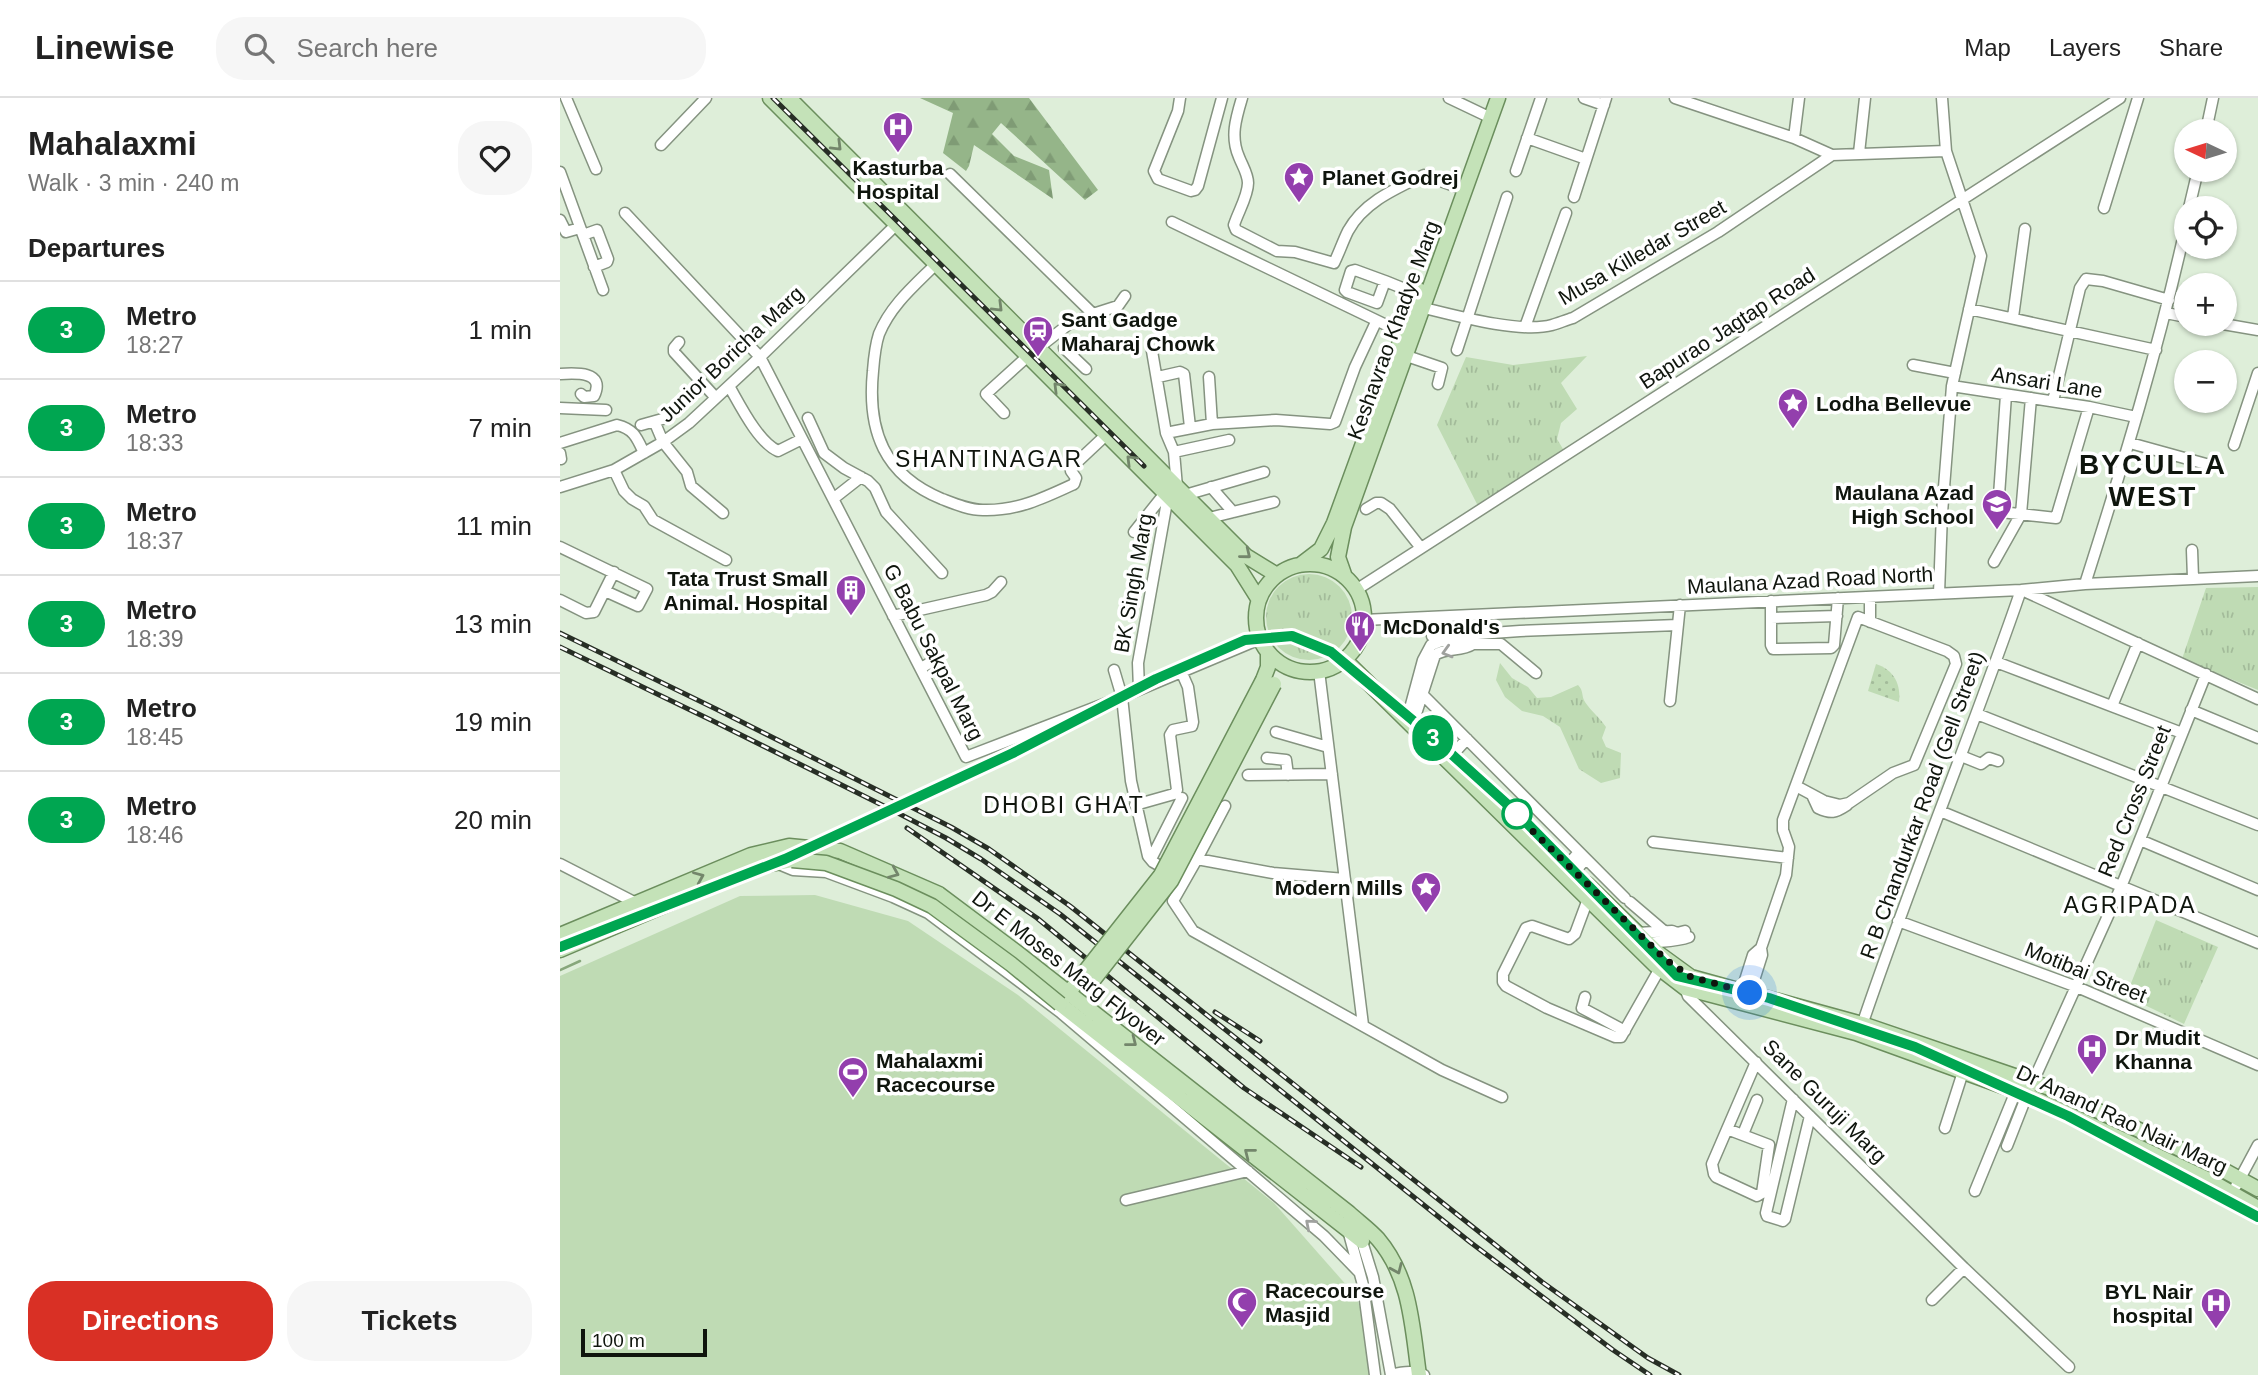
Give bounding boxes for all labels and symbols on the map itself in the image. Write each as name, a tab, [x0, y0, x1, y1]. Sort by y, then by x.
hospital icon: Kasturba Hospital	[881, 110, 915, 154]
north arrow	[2174, 119, 2236, 182]
one-way arrow	[829, 138, 842, 151]
place label: Kasturba Hospital	[852, 156, 944, 203]
place icon: Planet Godrej	[1282, 160, 1316, 204]
place label: Planet Godrej	[1322, 166, 1459, 189]
street label: Musa Killedar Street	[1554, 195, 1730, 309]
street label: Keshavrao Khadye Marg	[1343, 217, 1443, 443]
street label: Bapurao Jagtap Road	[1635, 263, 1819, 393]
street label: Junior Boricha Marg	[654, 282, 808, 426]
one-way arrow	[989, 299, 1002, 312]
place label: Sant Gadge Maharaj Chowk	[1061, 308, 1215, 355]
station icon: Sant Gadge Maharaj Chowk	[1021, 314, 1055, 358]
street label: Ansari Lane	[1990, 362, 2104, 402]
one-way arrow	[1053, 382, 1066, 395]
place icon: Lodha Bellevue	[1776, 386, 1810, 430]
place label: Lodha Bellevue	[1816, 392, 1971, 415]
district label: SHANTINAGAR	[895, 446, 1083, 472]
district label: BYCULLA WEST	[2079, 449, 2227, 512]
one-way arrow	[1126, 455, 1139, 468]
place label: Maulana Azad High School	[1835, 481, 1974, 528]
school or university icon: Maulana Azad High School	[1980, 487, 2014, 531]
street label: BK Singh Marg	[1109, 511, 1157, 655]
one-way arrow	[1238, 545, 1251, 558]
street label: G Babu Sakpal Marg	[880, 560, 988, 744]
street label: Maulana Azad Road North	[1686, 562, 1934, 598]
place label: Tata Trust Small Animal. Hospital	[663, 567, 828, 614]
building icon: Tata Trust Small Animal. Hospital	[834, 573, 868, 617]
restaurant icon: McDonald's	[1343, 609, 1377, 653]
place label: McDonald's	[1383, 615, 1500, 638]
one-way arrow	[1441, 643, 1453, 658]
street label: R B Chandurkar Road (Gell Street)	[1856, 648, 1988, 962]
line badge: 3	[1410, 715, 1456, 761]
street label: Red Cross Street	[2093, 722, 2175, 880]
district label: DHOBI GHAT	[983, 792, 1145, 818]
unlabelled marker	[1502, 799, 1532, 829]
one-way arrow	[887, 865, 899, 879]
place icon: Modern Mills	[1409, 870, 1443, 914]
one-way arrow	[692, 871, 704, 885]
place label: Modern Mills	[1275, 876, 1403, 899]
street label: Dr E Moses Marg Flyover	[968, 886, 1170, 1050]
district label: AGRIPADA	[2063, 892, 2197, 918]
street label: Motibai Street	[2022, 937, 2151, 1007]
your location	[1732, 975, 1767, 1010]
place label: Dr Mudit Khanna	[2115, 1026, 2200, 1073]
hospital icon: Dr Mudit Khanna	[2075, 1032, 2109, 1076]
one-way arrow	[1123, 1034, 1136, 1046]
street label: Sane Guruji Marg	[1759, 1035, 1891, 1167]
place label: Mahalaxmi Racecourse	[876, 1049, 995, 1096]
sports icon: Mahalaxmi Racecourse	[836, 1055, 870, 1099]
street label: Dr Anand Rao Nair Marg	[2013, 1060, 2231, 1178]
one-way arrow	[1245, 1148, 1257, 1161]
one-way arrow	[1305, 1220, 1318, 1232]
one-way arrow	[1389, 1262, 1403, 1274]
place label: Racecourse Masjid	[1265, 1279, 1384, 1326]
place label: BYL Nair hospital	[2105, 1280, 2193, 1327]
mosque icon: Racecourse Masjid	[1225, 1285, 1259, 1329]
hospital icon: BYL Nair hospital	[2199, 1286, 2233, 1330]
scale bar	[581, 1326, 707, 1358]

